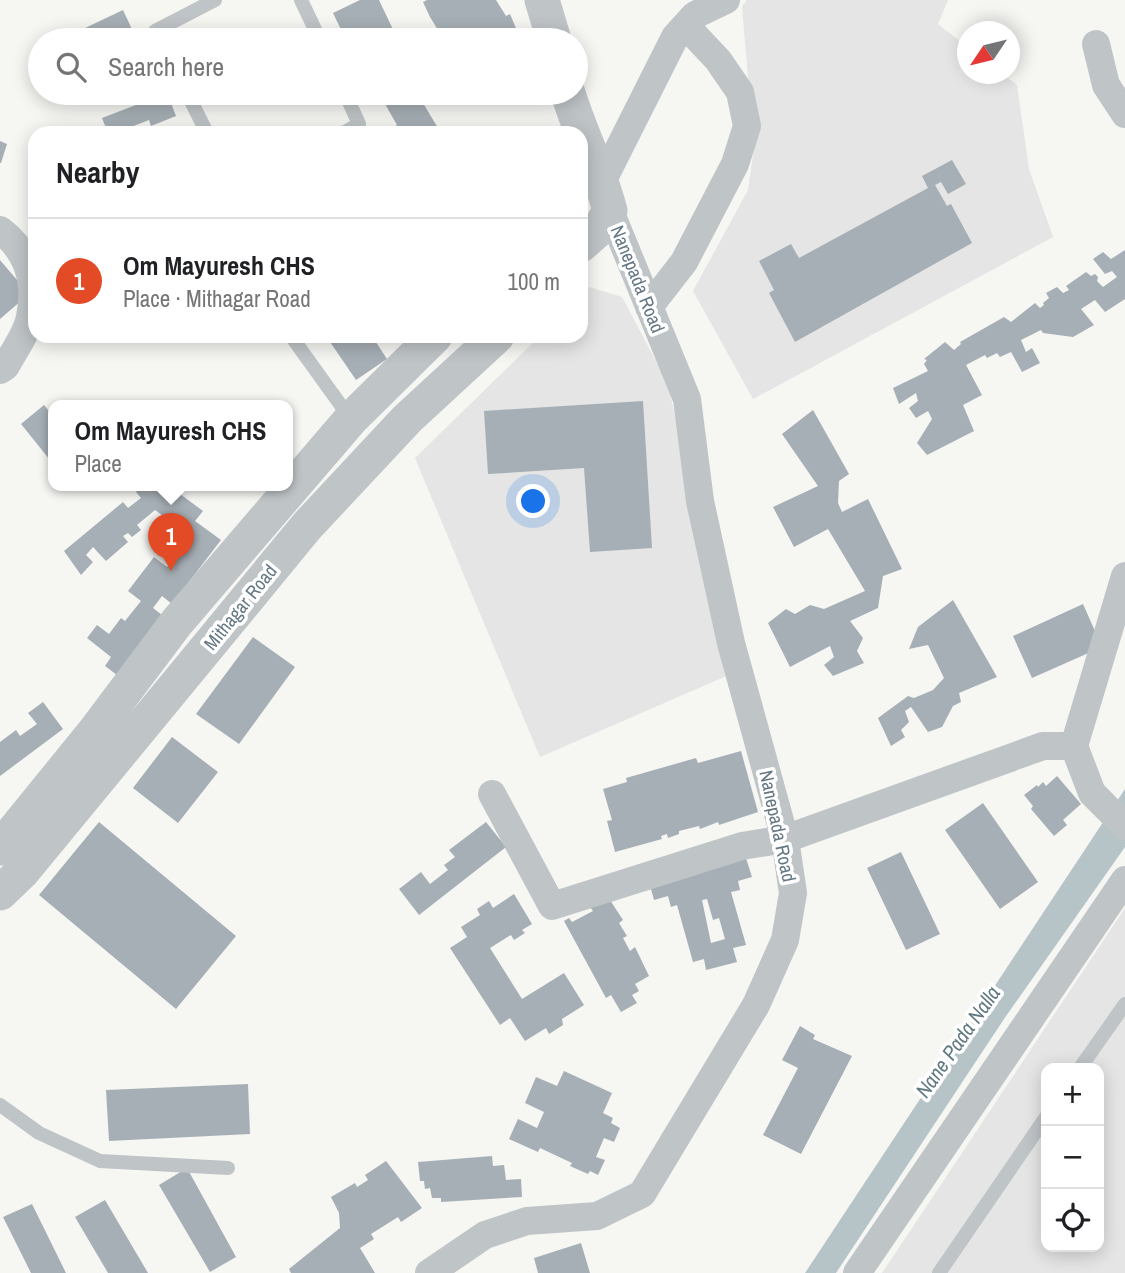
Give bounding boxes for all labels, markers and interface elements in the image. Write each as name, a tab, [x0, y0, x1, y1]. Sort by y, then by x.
north arrow	[957, 21, 1020, 84]
search box	[28, 28, 588, 105]
icon: search	[52, 48, 90, 86]
text: Search here	[108, 49, 224, 84]
text: Nearby	[56, 152, 139, 192]
street label: Nanepada Road	[605, 222, 671, 336]
text: Om Mayuresh CHS	[123, 248, 315, 283]
text: 1	[74, 266, 84, 297]
text: 100 m	[508, 266, 560, 297]
text: Place · Mithagar Road	[123, 283, 311, 314]
popup	[48, 400, 293, 491]
text: Om Mayuresh CHS	[75, 413, 266, 448]
text: Place	[75, 448, 122, 479]
your location	[516, 484, 550, 518]
pin: 1	[148, 513, 194, 571]
street label: Mithagar Road	[197, 559, 283, 655]
street label: Nanepada Road	[753, 768, 803, 884]
water label: Nane Pada Nalla	[908, 980, 1007, 1103]
map controls	[1041, 1063, 1104, 1252]
button: +	[1041, 1063, 1104, 1126]
button: −	[1041, 1126, 1104, 1189]
button: locate	[1041, 1189, 1104, 1252]

